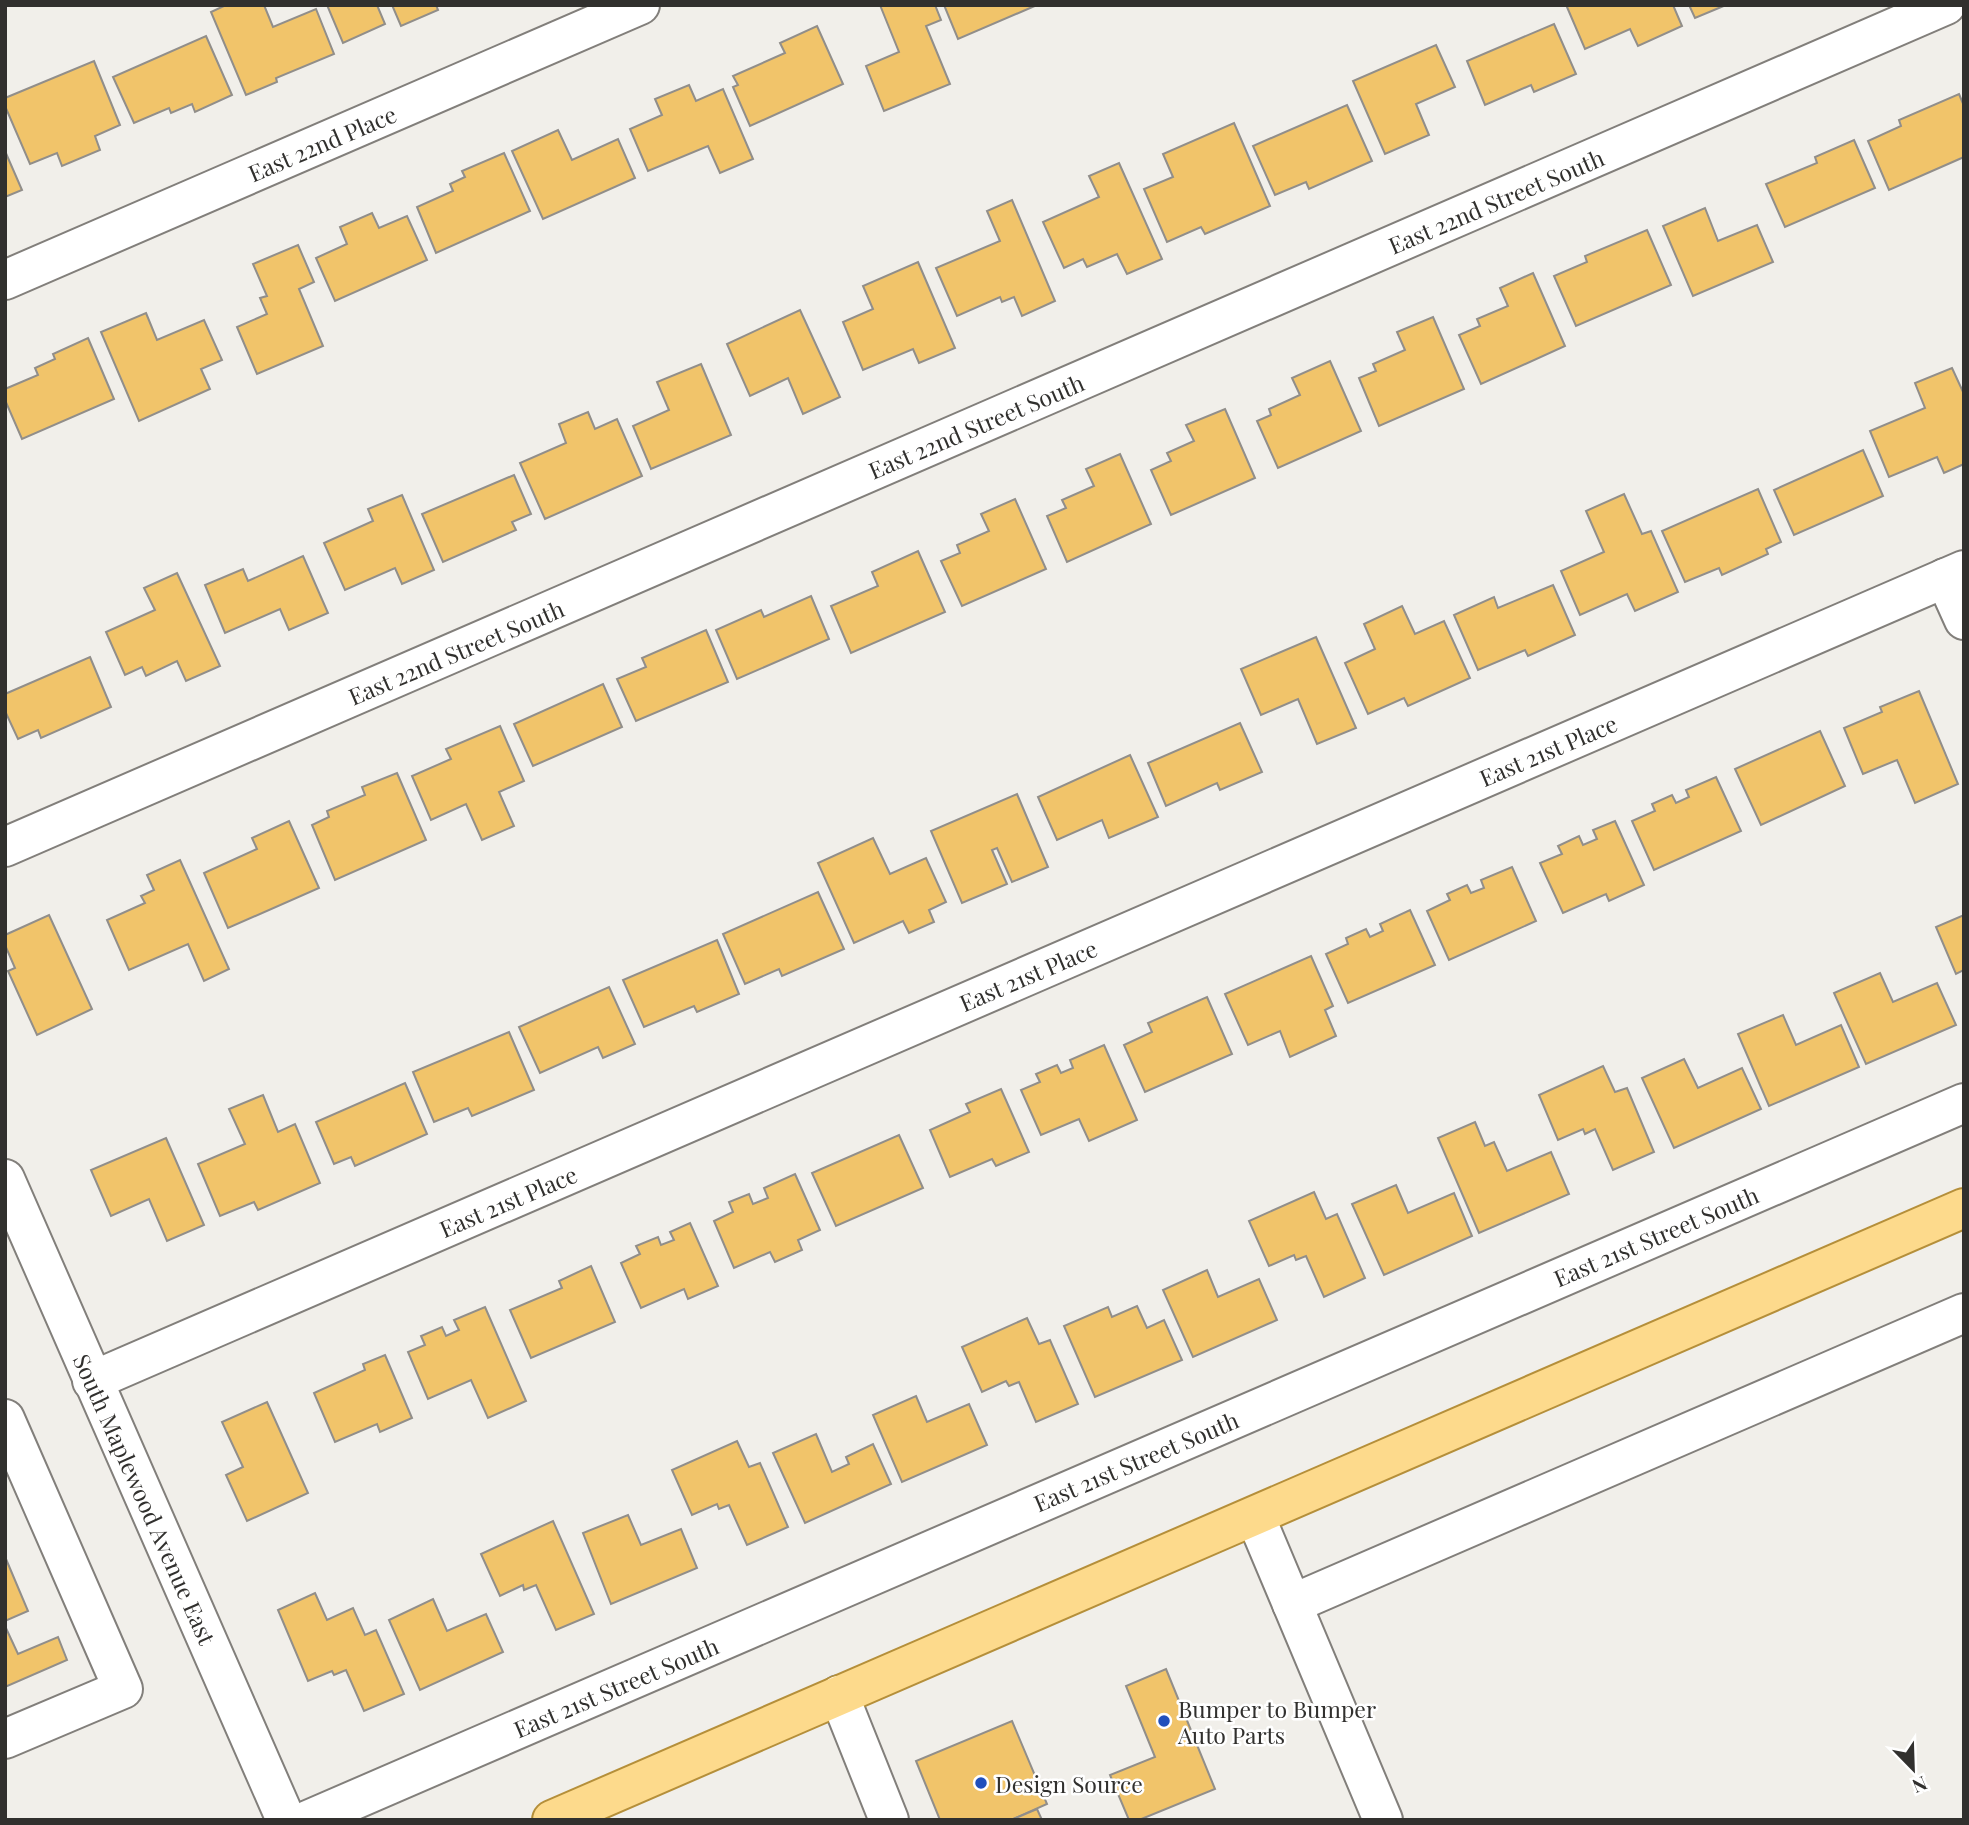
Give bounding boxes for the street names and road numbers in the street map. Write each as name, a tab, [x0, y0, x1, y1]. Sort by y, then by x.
street label: East 22nd Place	[243, 98, 401, 188]
street label: East 22nd Street South	[1384, 141, 1609, 260]
street label: East 22nd Street South	[864, 366, 1089, 485]
street label: East 22nd Street South	[344, 592, 569, 711]
street label: East 21st Place	[1474, 707, 1622, 793]
street label: East 21st Place	[954, 932, 1102, 1018]
street label: East 21st Place	[434, 1158, 582, 1244]
street label: East 21st Street South	[1549, 1179, 1764, 1293]
street label: South Maplewood Avenue East	[67, 1349, 224, 1650]
street label: East 21st Street South	[1029, 1404, 1244, 1518]
street label: East 21st Street South	[509, 1630, 724, 1744]

